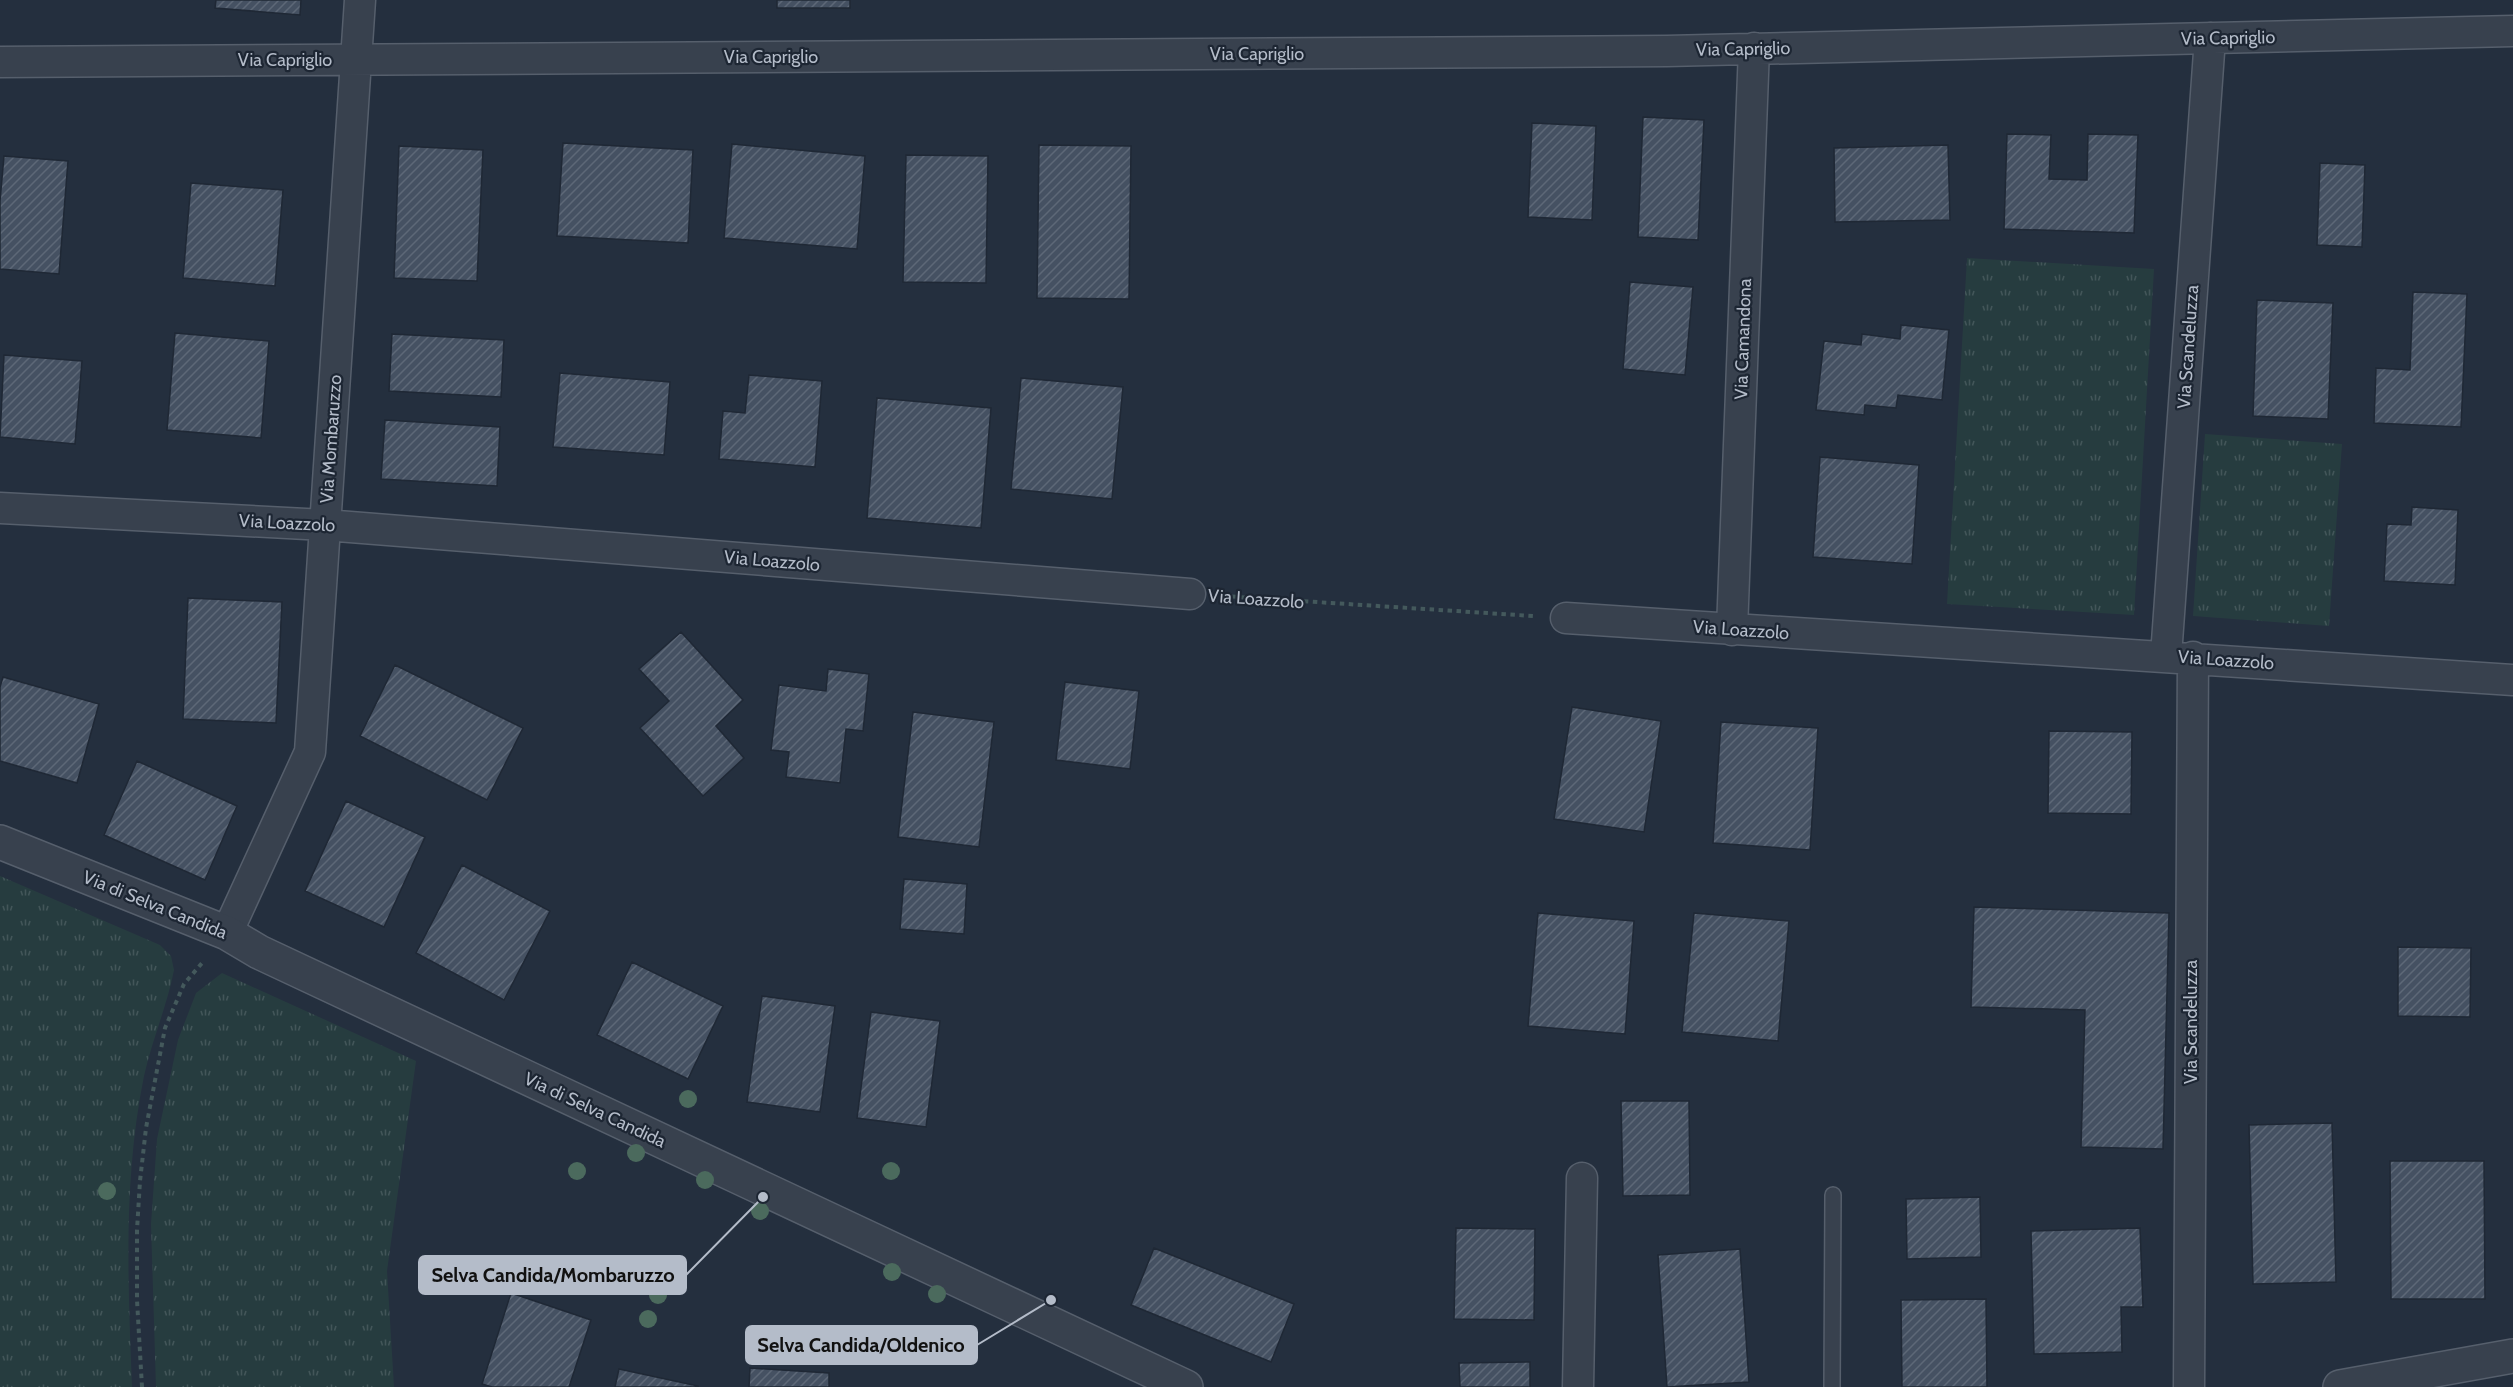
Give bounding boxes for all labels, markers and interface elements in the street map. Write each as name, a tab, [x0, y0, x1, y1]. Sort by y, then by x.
street label: Via Capriglio	[2181, 26, 2276, 50]
street label: Via Capriglio	[1696, 37, 1791, 61]
street label: Via Capriglio	[1210, 43, 1304, 65]
street label: Via Capriglio	[724, 46, 818, 68]
street label: Via Capriglio	[238, 49, 332, 71]
street label: Via Camandona	[1730, 278, 1756, 400]
street label: Via Scandeluzza	[2173, 284, 2203, 410]
street label: Via Mombaruzzo	[316, 374, 346, 504]
street label: Via Loazzolo	[238, 509, 336, 537]
street label: Via Loazzolo	[723, 546, 821, 576]
street label: Via Loazzolo	[1207, 585, 1305, 613]
street label: Via Loazzolo	[1692, 616, 1790, 644]
street label: Via Loazzolo	[2177, 646, 2275, 674]
street label: Via di Selva Candida	[80, 866, 231, 944]
street label: Via Scandeluzza	[2180, 960, 2202, 1084]
street label: Via di Selva Candida	[521, 1068, 670, 1153]
callout: Selva Candida/Mombaruzzo	[419, 1256, 686, 1294]
text: Selva Candida/Mombaruzzo	[431, 1263, 675, 1287]
callout: Selva Candida/Oldenico	[746, 1326, 977, 1364]
text: Selva Candida/Oldenico	[757, 1333, 965, 1357]

